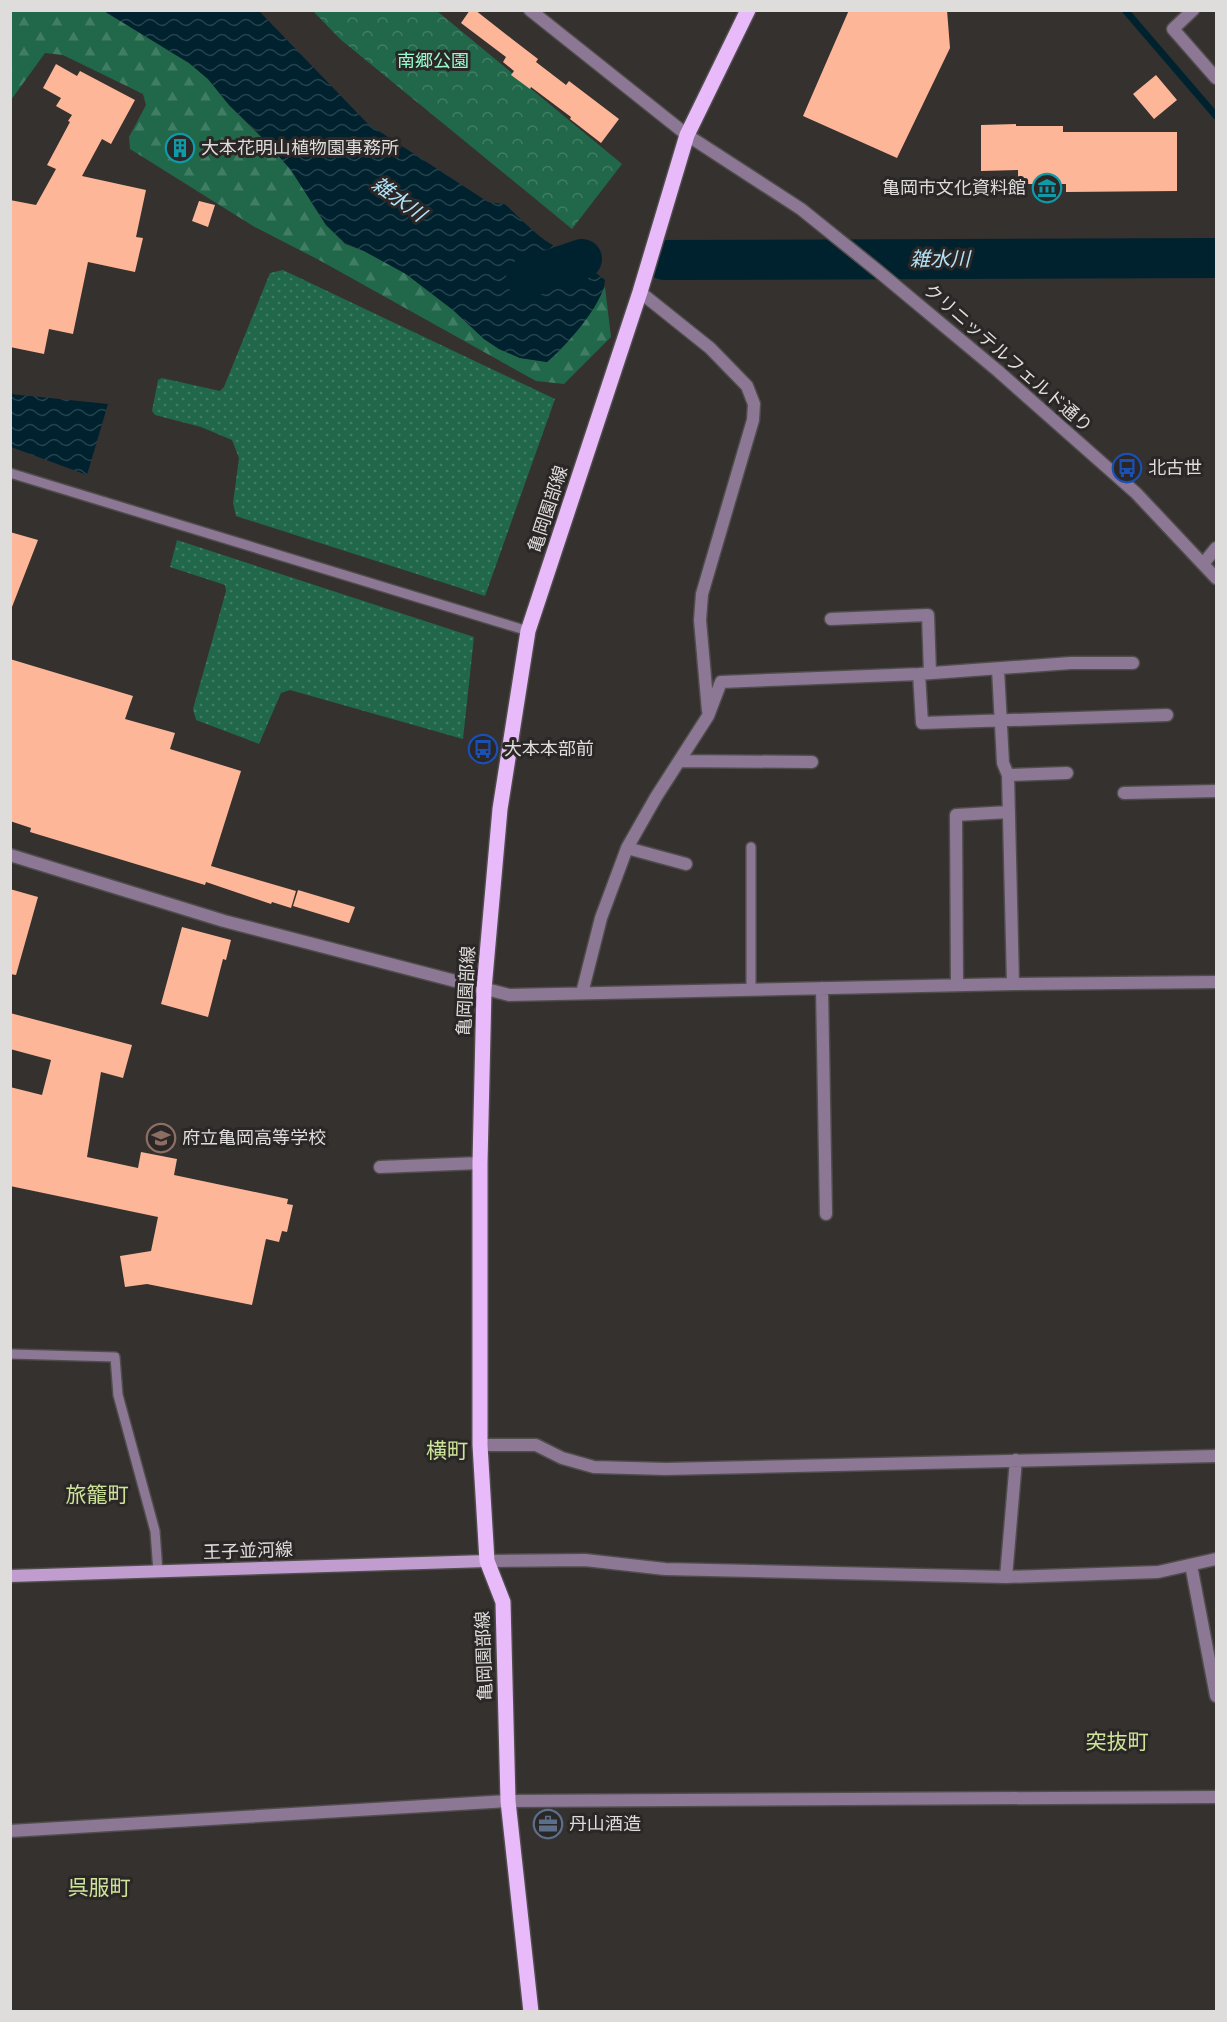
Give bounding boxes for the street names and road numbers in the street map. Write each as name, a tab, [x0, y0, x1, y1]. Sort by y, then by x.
street label: クリニッテルフェルド通り	[920, 278, 1097, 436]
street label: 亀岡園部線	[523, 462, 571, 555]
street label: 亀岡園部線	[452, 945, 478, 1036]
street label: 王子並河線	[203, 1537, 293, 1563]
street label: 亀岡園部線	[470, 1611, 496, 1701]

